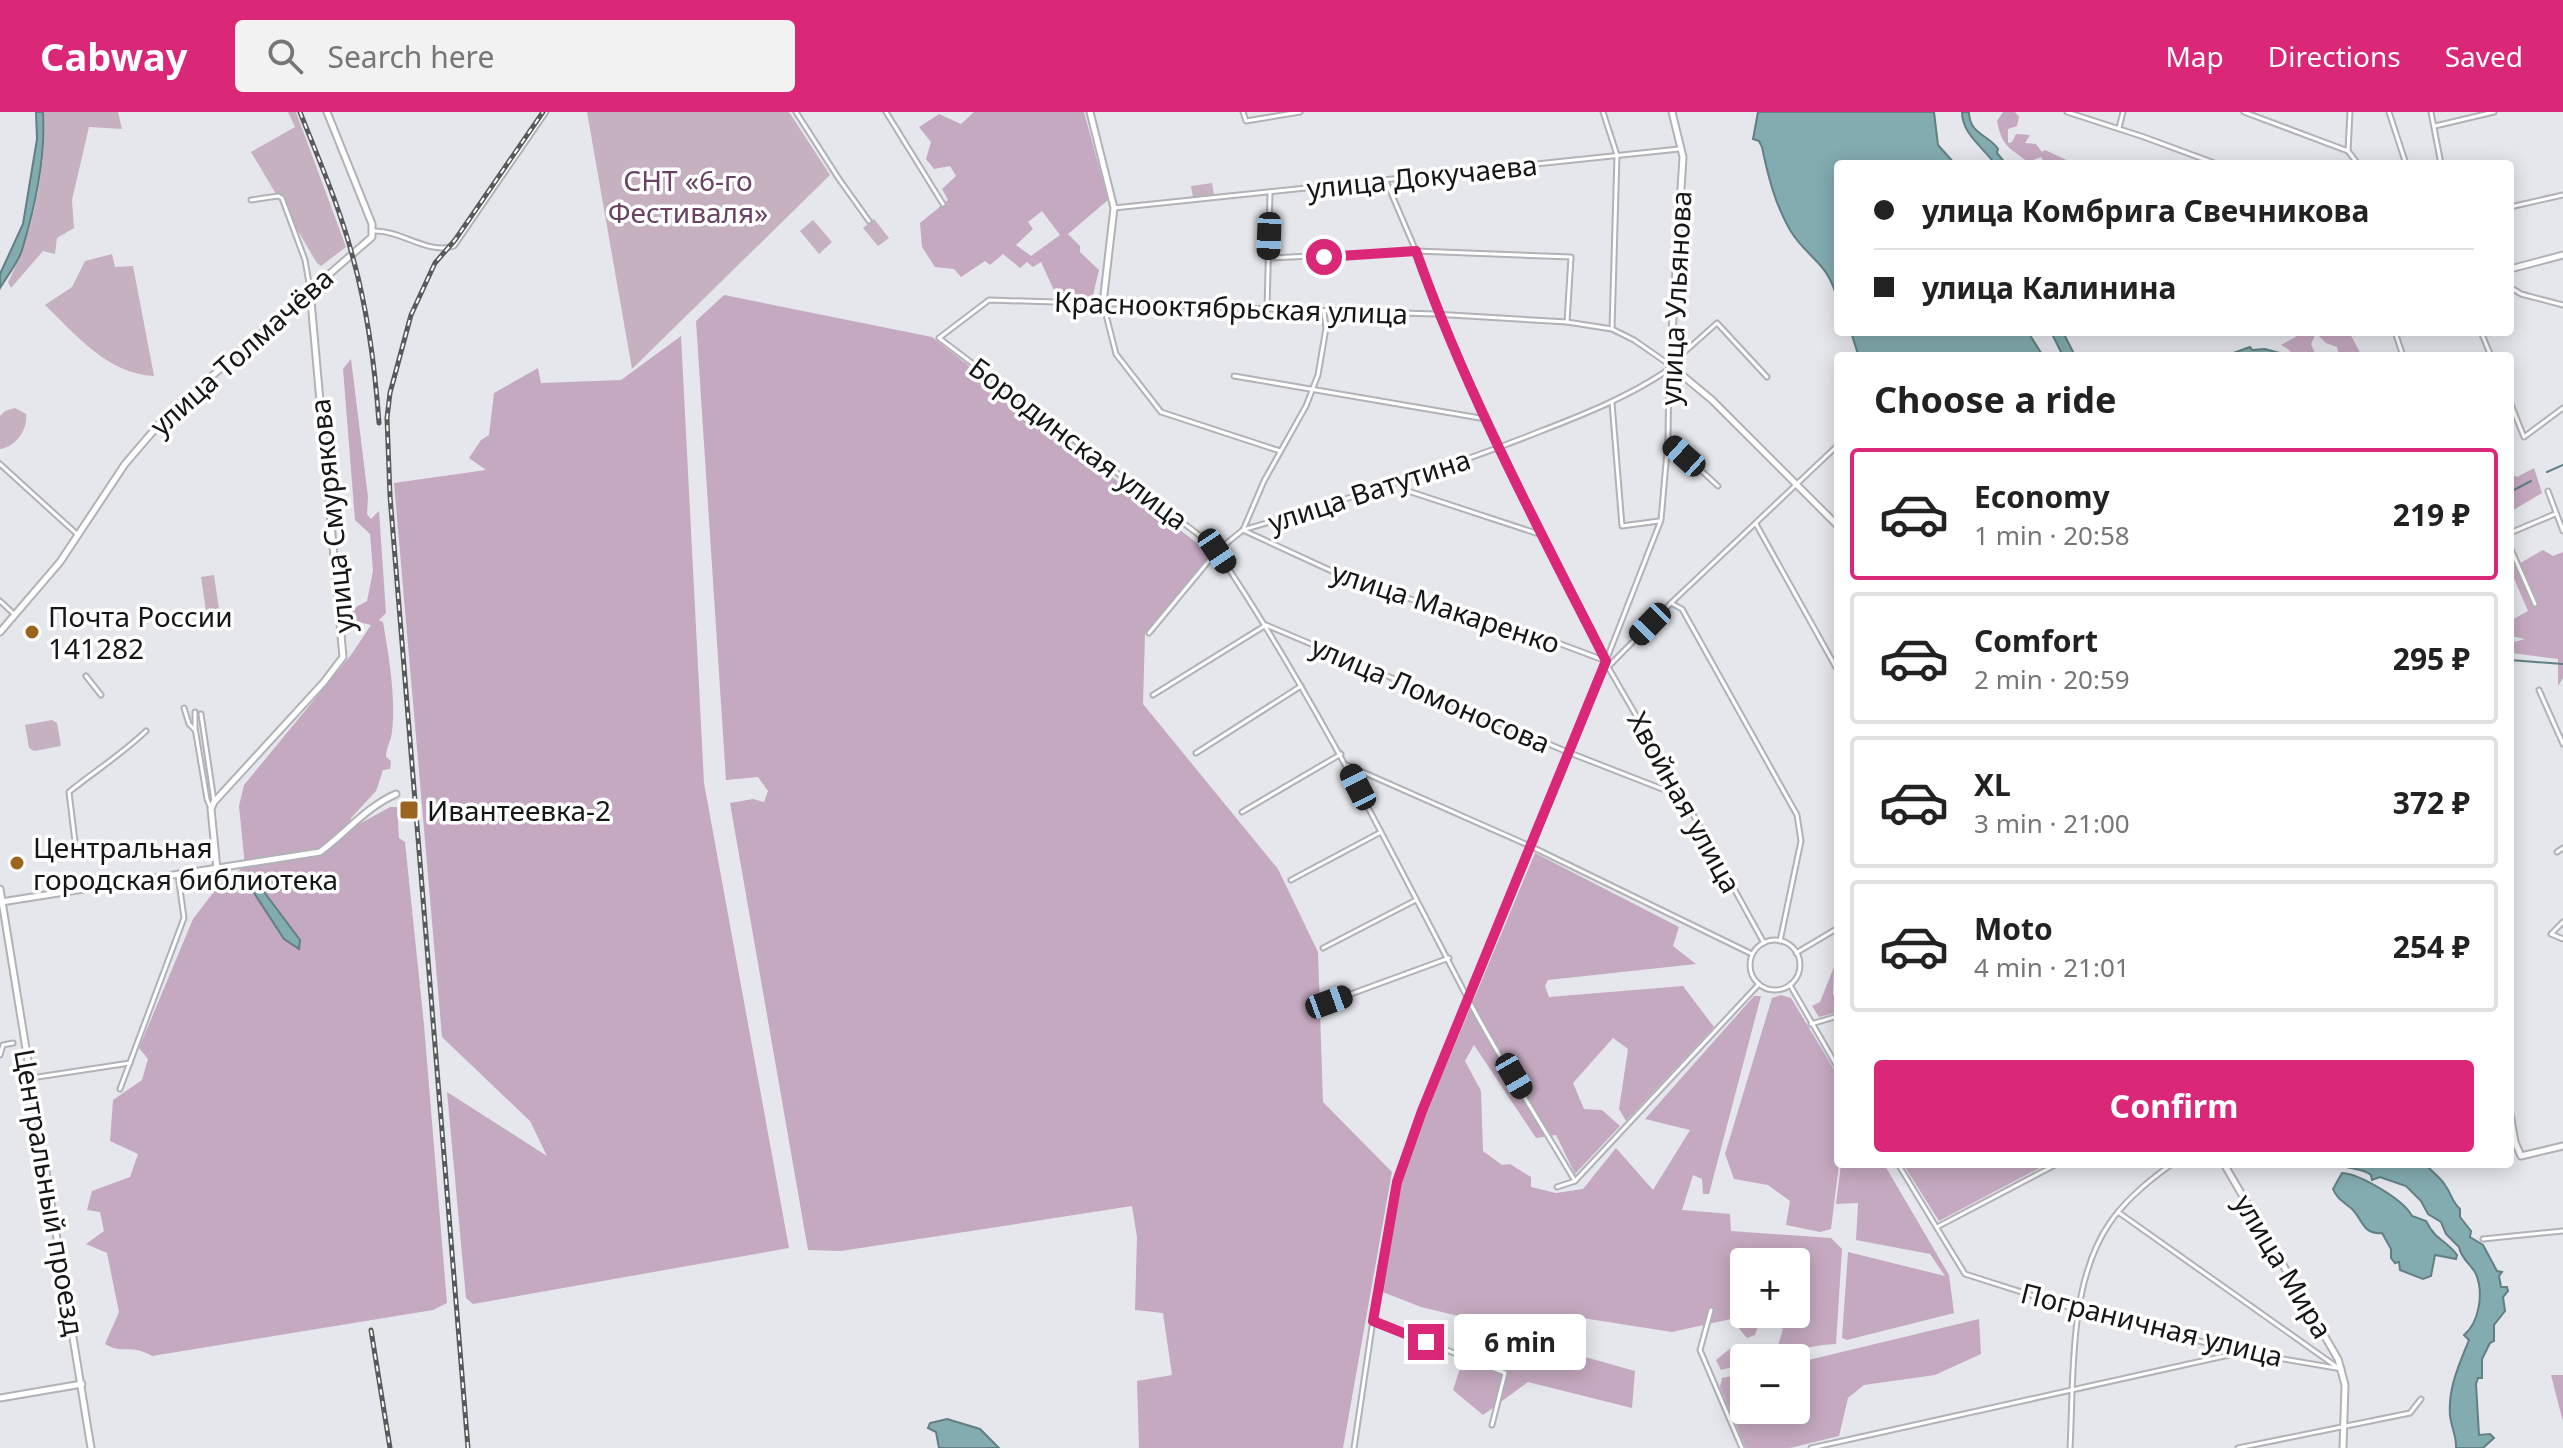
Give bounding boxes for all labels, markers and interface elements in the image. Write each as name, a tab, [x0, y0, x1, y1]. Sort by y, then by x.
search box	[235, 20, 795, 92]
text: Cabway	[40, 30, 187, 82]
icon: search	[263, 34, 307, 78]
text: Search here	[327, 36, 494, 77]
text: Map	[2165, 37, 2224, 75]
text: Directions	[2268, 37, 2401, 75]
text: Saved	[2445, 37, 2523, 75]
street label: улица Докучаева	[1305, 145, 1539, 207]
park label: СНТ «6-го Фестиваля»	[608, 161, 768, 231]
street label: улица Ульянова	[1650, 190, 1700, 406]
text: улица Комбрига Свечникова	[1922, 190, 2369, 231]
car	[1256, 212, 1282, 260]
route start	[1306, 239, 1342, 275]
street label: улица Толмачёва	[141, 258, 341, 444]
text: улица Калинина	[1922, 267, 2176, 308]
street label: Краснооктябрьская улица	[1053, 282, 1409, 332]
street label: Бородинская улица	[962, 348, 1196, 538]
text: Choose a ride	[1874, 375, 2116, 424]
street label: улица Смурякова	[300, 397, 362, 635]
car	[1658, 431, 1710, 481]
street label: улица Ватутина	[1263, 439, 1475, 541]
text: Economy	[1974, 476, 2110, 517]
icon: car	[1878, 478, 1950, 550]
text: 219 ₽	[2393, 494, 2470, 535]
text: 1 min · 20:58	[1974, 517, 2130, 553]
car	[1194, 524, 1240, 578]
street label: улица Макаренко	[1327, 552, 1565, 662]
place label: Почта России 141282	[48, 597, 233, 667]
car	[1625, 598, 1675, 650]
text: Comfort	[1974, 620, 2098, 661]
icon: car	[1878, 622, 1950, 694]
marker: Почта России 141282	[23, 623, 41, 641]
street label: улица Ломоносова	[1306, 626, 1556, 762]
text: 295 ₽	[2393, 638, 2470, 679]
text: 2 min · 20:59	[1974, 661, 2130, 697]
street label: Хвойная улица	[1619, 705, 1751, 899]
car	[1336, 760, 1380, 814]
text: XL	[1974, 764, 2011, 805]
icon: car	[1878, 766, 1950, 838]
text: 372 ₽	[2393, 782, 2470, 823]
place label: Ивантеевка-2	[427, 791, 611, 829]
marker: Ивантеевка-2	[398, 799, 420, 821]
text: 3 min · 21:00	[1974, 805, 2130, 841]
place label: Центральная городская библиотека	[33, 828, 338, 898]
marker: Центральная городская библиотека	[8, 854, 26, 872]
text: Moto	[1974, 908, 2053, 949]
icon: car	[1878, 910, 1950, 982]
text: 254 ₽	[2393, 926, 2470, 967]
text: 4 min · 21:01	[1974, 949, 2130, 985]
car	[1302, 983, 1356, 1021]
street label: Центральный проезд	[6, 1046, 94, 1338]
car	[1492, 1049, 1536, 1103]
button: Confirm	[1874, 1060, 2474, 1152]
street label: улица Мира	[2226, 1187, 2342, 1345]
map controls	[1730, 1248, 1810, 1424]
button: +	[1730, 1248, 1810, 1328]
street label: Пограничная улица	[2017, 1273, 2287, 1375]
callout: 6 min	[1454, 1314, 1586, 1370]
route end	[1408, 1324, 1444, 1360]
text: 6 min	[1484, 1324, 1556, 1360]
button: −	[1730, 1344, 1810, 1424]

